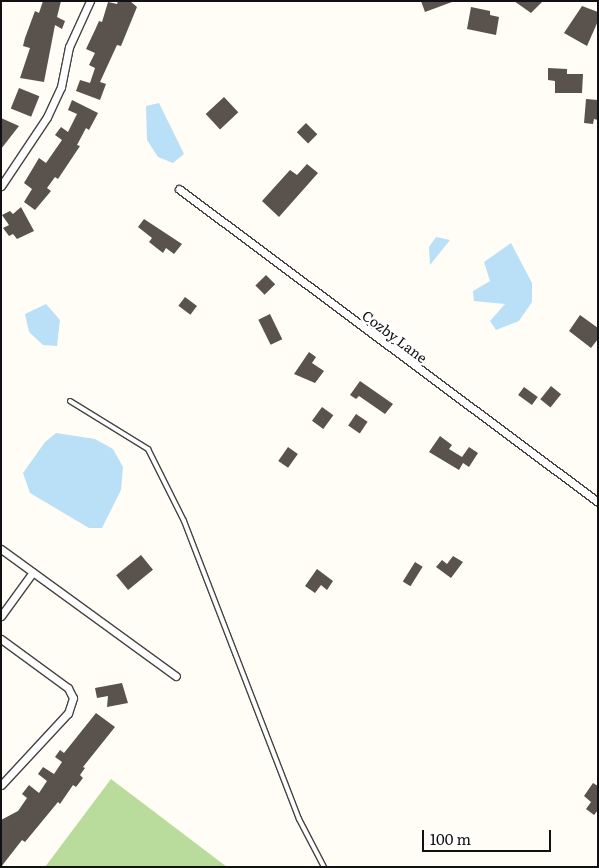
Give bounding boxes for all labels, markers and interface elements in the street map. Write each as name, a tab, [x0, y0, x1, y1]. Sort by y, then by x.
street label: Cozby Lane	[359, 306, 431, 366]
scale bar	[424, 820, 553, 852]
text: 100 m	[430, 827, 471, 850]

